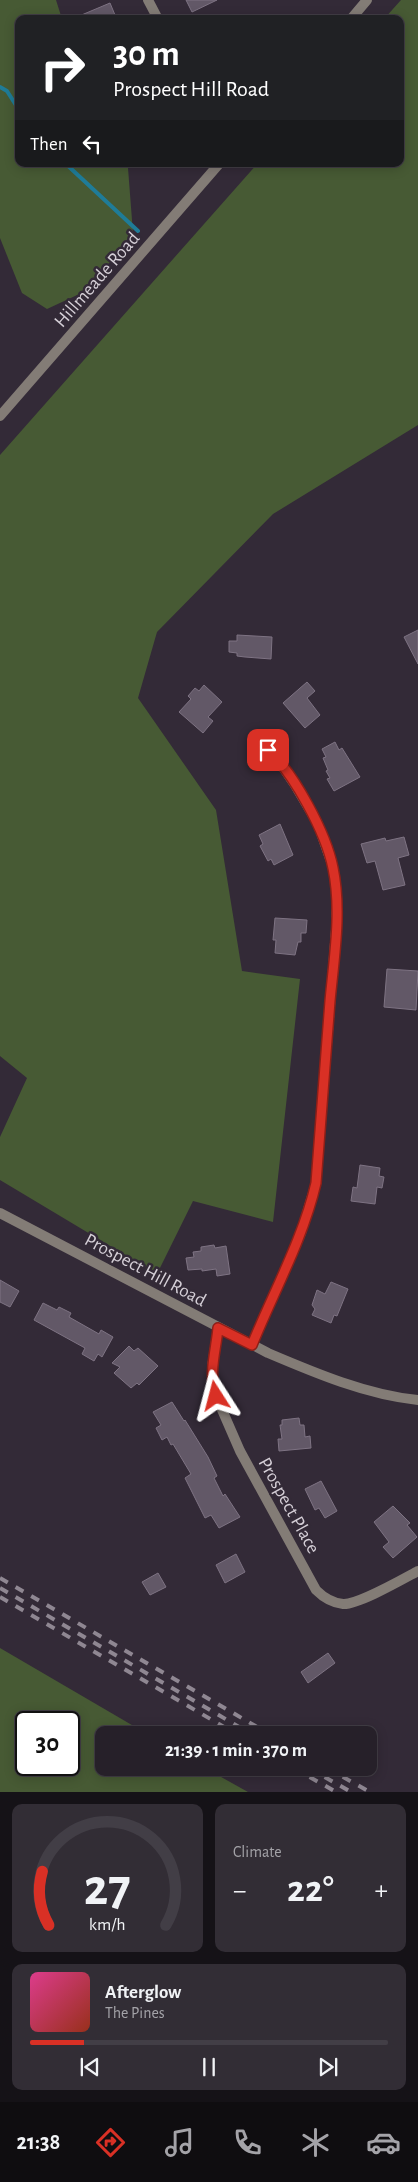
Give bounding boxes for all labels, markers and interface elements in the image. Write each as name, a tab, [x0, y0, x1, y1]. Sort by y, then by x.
icon: right	[30, 35, 95, 100]
text: 30 m	[113, 37, 180, 72]
text: Prospect Hill Road	[113, 78, 269, 100]
icon: left	[78, 130, 106, 158]
text: Then	[30, 135, 68, 154]
street label: Hillmeade Road	[51, 229, 144, 331]
pin	[247, 729, 289, 771]
icon: arrive	[254, 736, 282, 764]
street label: Prospect Hill Road	[81, 1230, 209, 1310]
position arrow	[189, 1369, 241, 1421]
street label: Prospect Place	[255, 1455, 323, 1557]
speed limit sign: 30	[15, 1711, 80, 1776]
text: 21:39 · 1 min · 370 m	[165, 1741, 307, 1760]
text: Climate	[233, 1844, 282, 1860]
text: 27	[84, 1862, 131, 1914]
text: 22°	[287, 1871, 334, 1909]
text: −	[233, 1877, 246, 1905]
text: +	[375, 1877, 388, 1905]
text: km/h	[89, 1916, 126, 1934]
text: Afterglow	[105, 1983, 181, 2002]
text: The Pines	[105, 2005, 165, 2021]
icon: previous	[76, 2053, 104, 2081]
icon: pause	[195, 2053, 223, 2081]
icon: next	[314, 2053, 342, 2081]
icon: directions	[93, 2125, 128, 2160]
icon: music	[162, 2125, 197, 2160]
icon: phone	[230, 2125, 265, 2160]
icon: climate	[298, 2125, 333, 2160]
icon: car	[366, 2125, 401, 2160]
text: 21:38	[17, 2131, 60, 2153]

